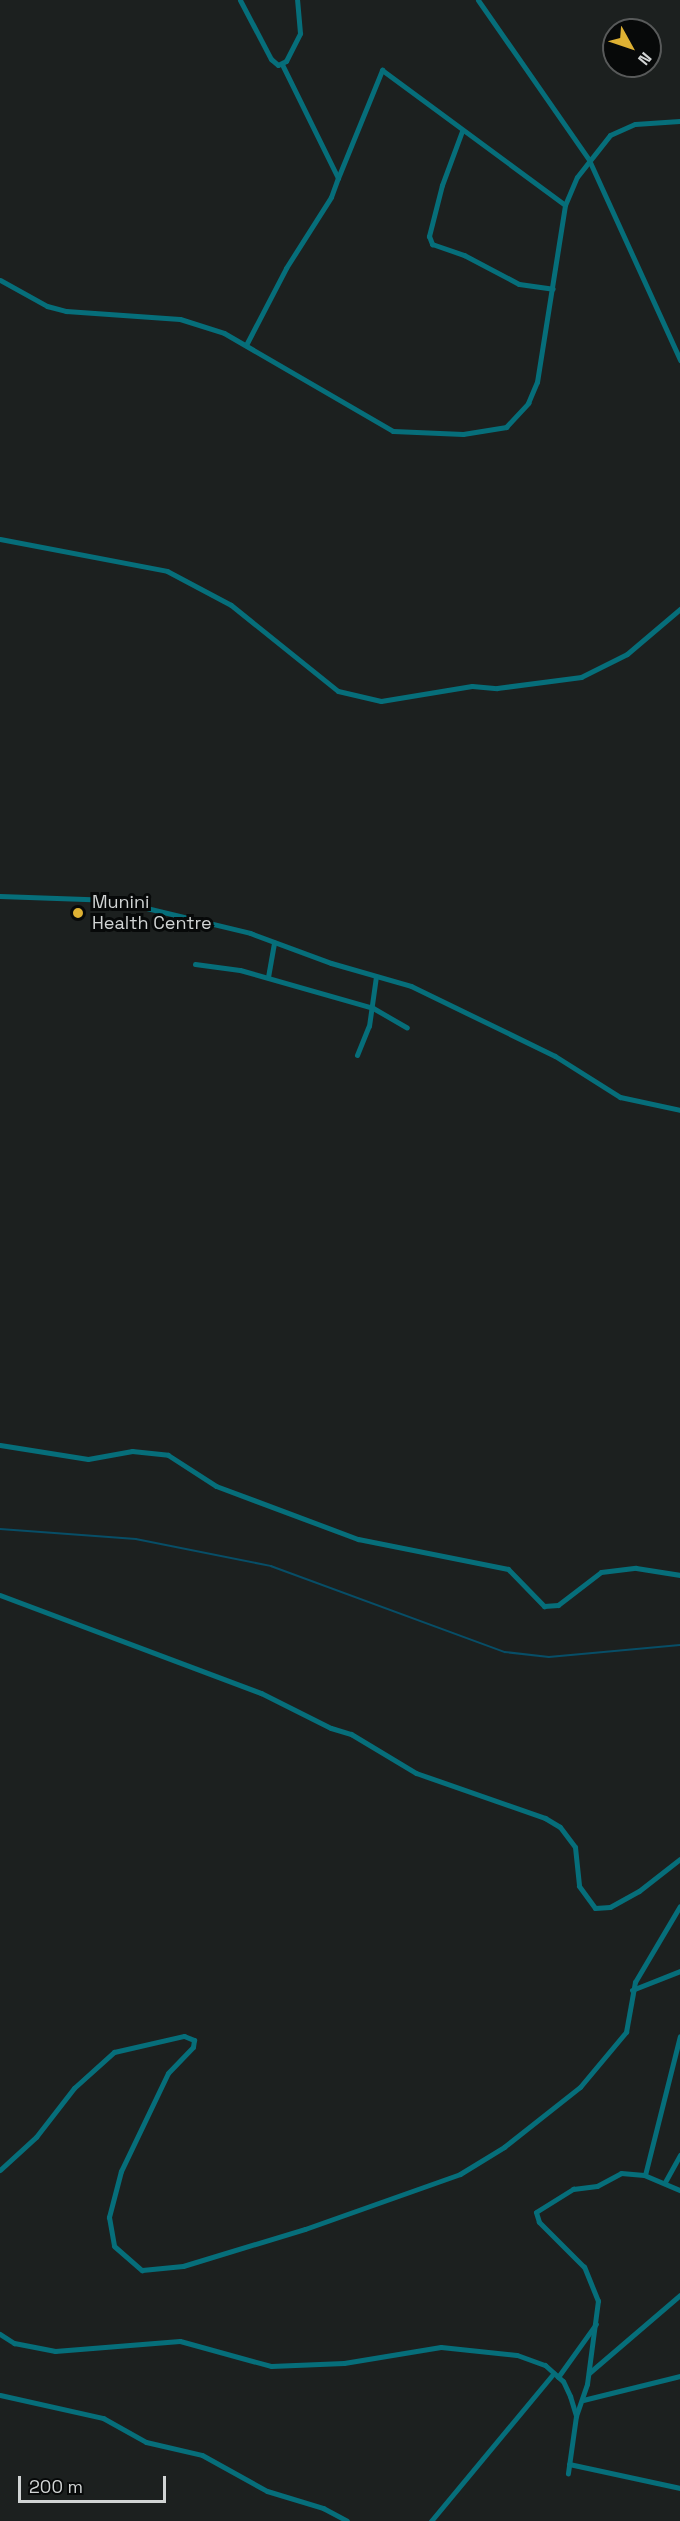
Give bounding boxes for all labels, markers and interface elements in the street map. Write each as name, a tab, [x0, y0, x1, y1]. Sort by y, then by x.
north arrow	[602, 18, 662, 78]
text: N	[633, 48, 656, 69]
place label: Munini Health Centre	[92, 892, 212, 934]
marker: Munini Health Centre	[69, 904, 87, 922]
scale bar	[21, 2464, 170, 2502]
text: 200 m	[29, 2475, 83, 2498]

